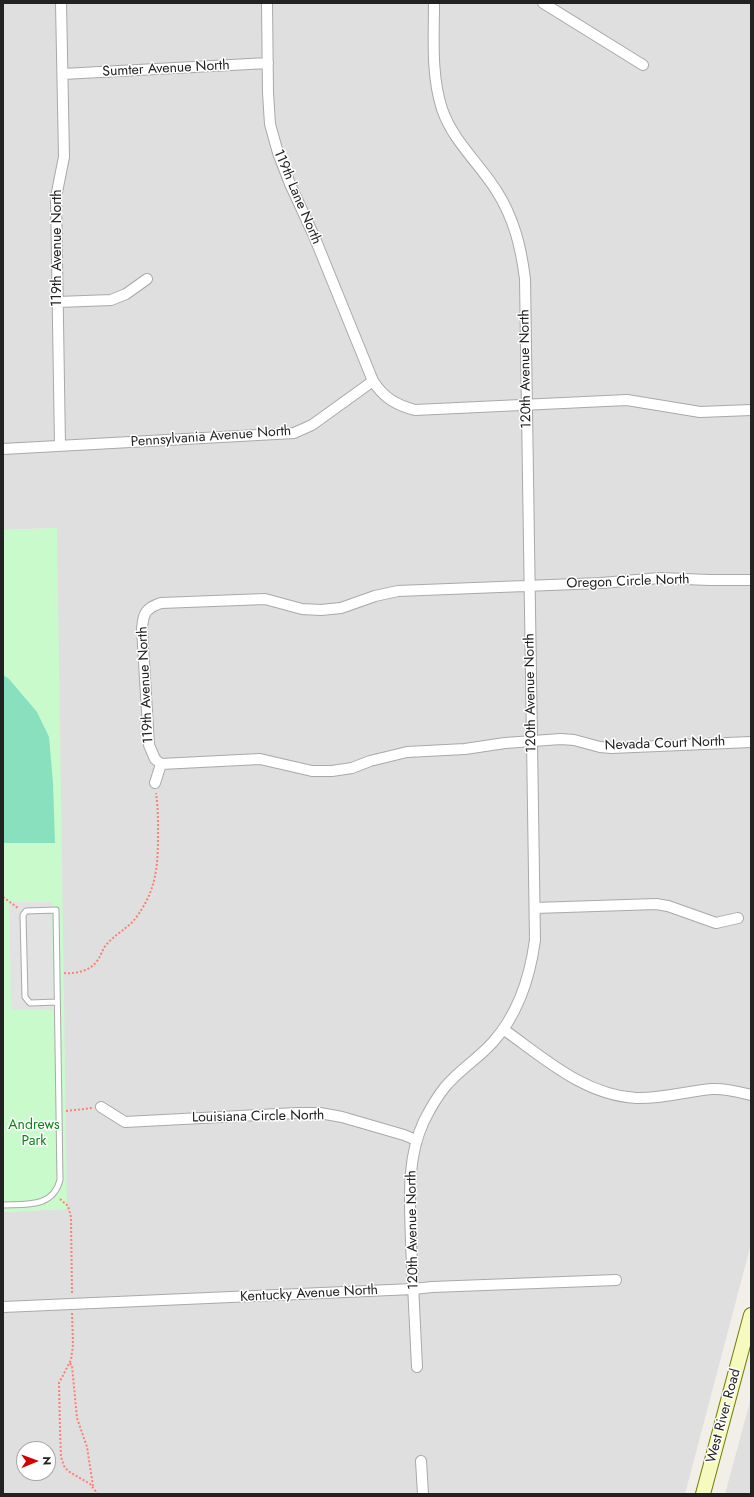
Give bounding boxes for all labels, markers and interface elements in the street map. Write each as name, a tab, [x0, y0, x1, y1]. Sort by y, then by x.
street label: Sumter Avenue North	[102, 57, 230, 81]
street label: 119th Lane North	[269, 147, 325, 247]
street label: 119th Avenue North	[50, 189, 66, 307]
street label: 120th Avenue North	[517, 309, 535, 429]
street label: Pennsylvania Avenue North	[130, 423, 292, 451]
street label: Oregon Circle North	[566, 571, 690, 593]
street label: 119th Avenue North	[135, 626, 157, 744]
street label: 120th Avenue North	[522, 633, 540, 753]
street label: Nevada Court North	[604, 734, 726, 754]
street label: Louisiana Circle North	[192, 1107, 324, 1127]
park label: Andrews Park	[8, 1118, 60, 1150]
street label: 120th Avenue North	[404, 1170, 422, 1290]
street label: Kentucky Avenue North	[240, 1282, 378, 1306]
street label: West River Road	[703, 1367, 745, 1465]
north arrow	[16, 1441, 56, 1481]
text: N	[39, 1456, 55, 1465]

